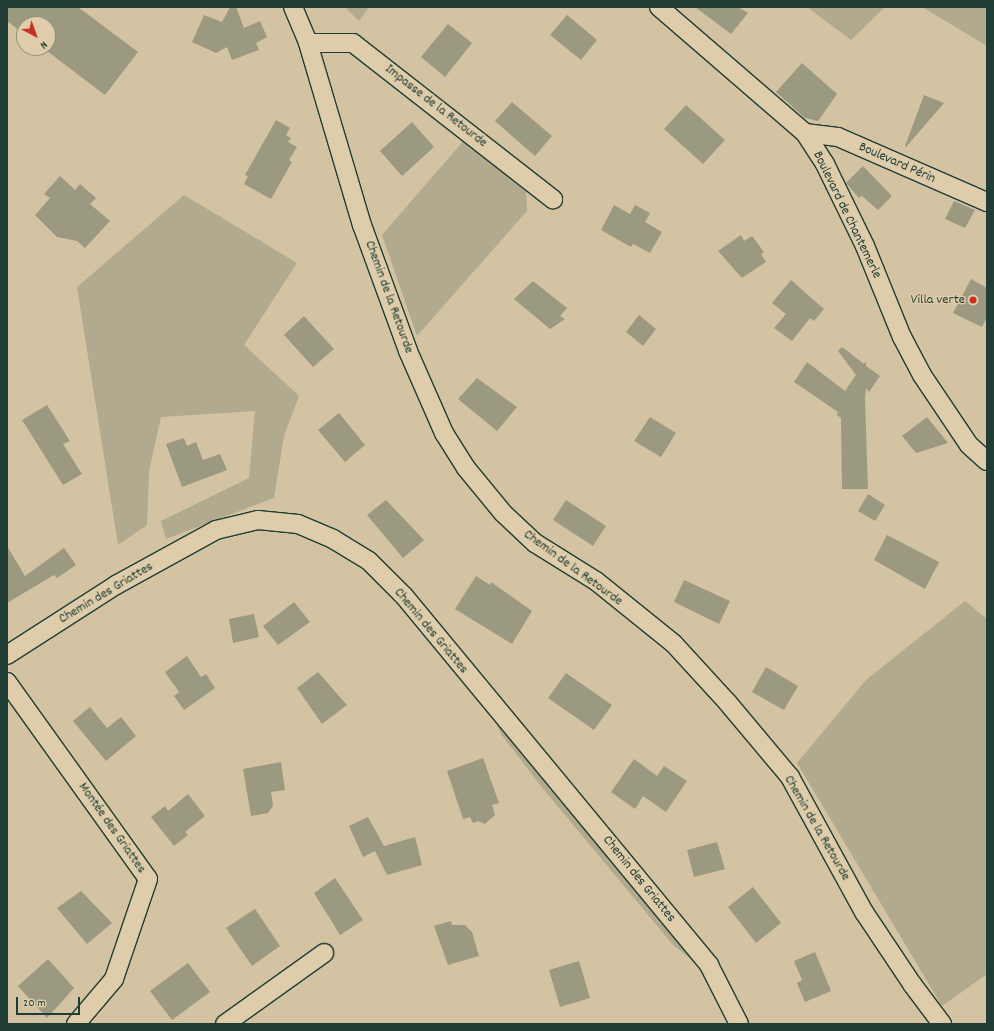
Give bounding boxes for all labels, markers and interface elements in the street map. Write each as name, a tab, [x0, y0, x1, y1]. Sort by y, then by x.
north arrow	[16, 16, 56, 56]
text: N	[36, 36, 51, 52]
street label: Impasse de la Retourde	[381, 61, 491, 151]
street label: Boulevard Périn	[856, 139, 938, 187]
street label: Boulevard de Chantemerle	[809, 148, 885, 282]
street label: Chemin de la Retourde	[361, 238, 417, 356]
place label: Villa verte	[911, 292, 965, 308]
marker: Villa verte	[968, 295, 978, 305]
street label: Chemin de la Retourde	[520, 526, 626, 610]
street label: Chemin des Griattes	[56, 558, 156, 628]
street label: Chemin des Griattes	[390, 585, 472, 677]
street label: Chemin de la Retourde	[780, 772, 854, 884]
street label: Montée des Griattes	[74, 779, 150, 877]
street label: Chemin des Griattes	[599, 832, 679, 926]
scale bar	[18, 989, 82, 1015]
text: 20 m	[23, 995, 46, 1012]

